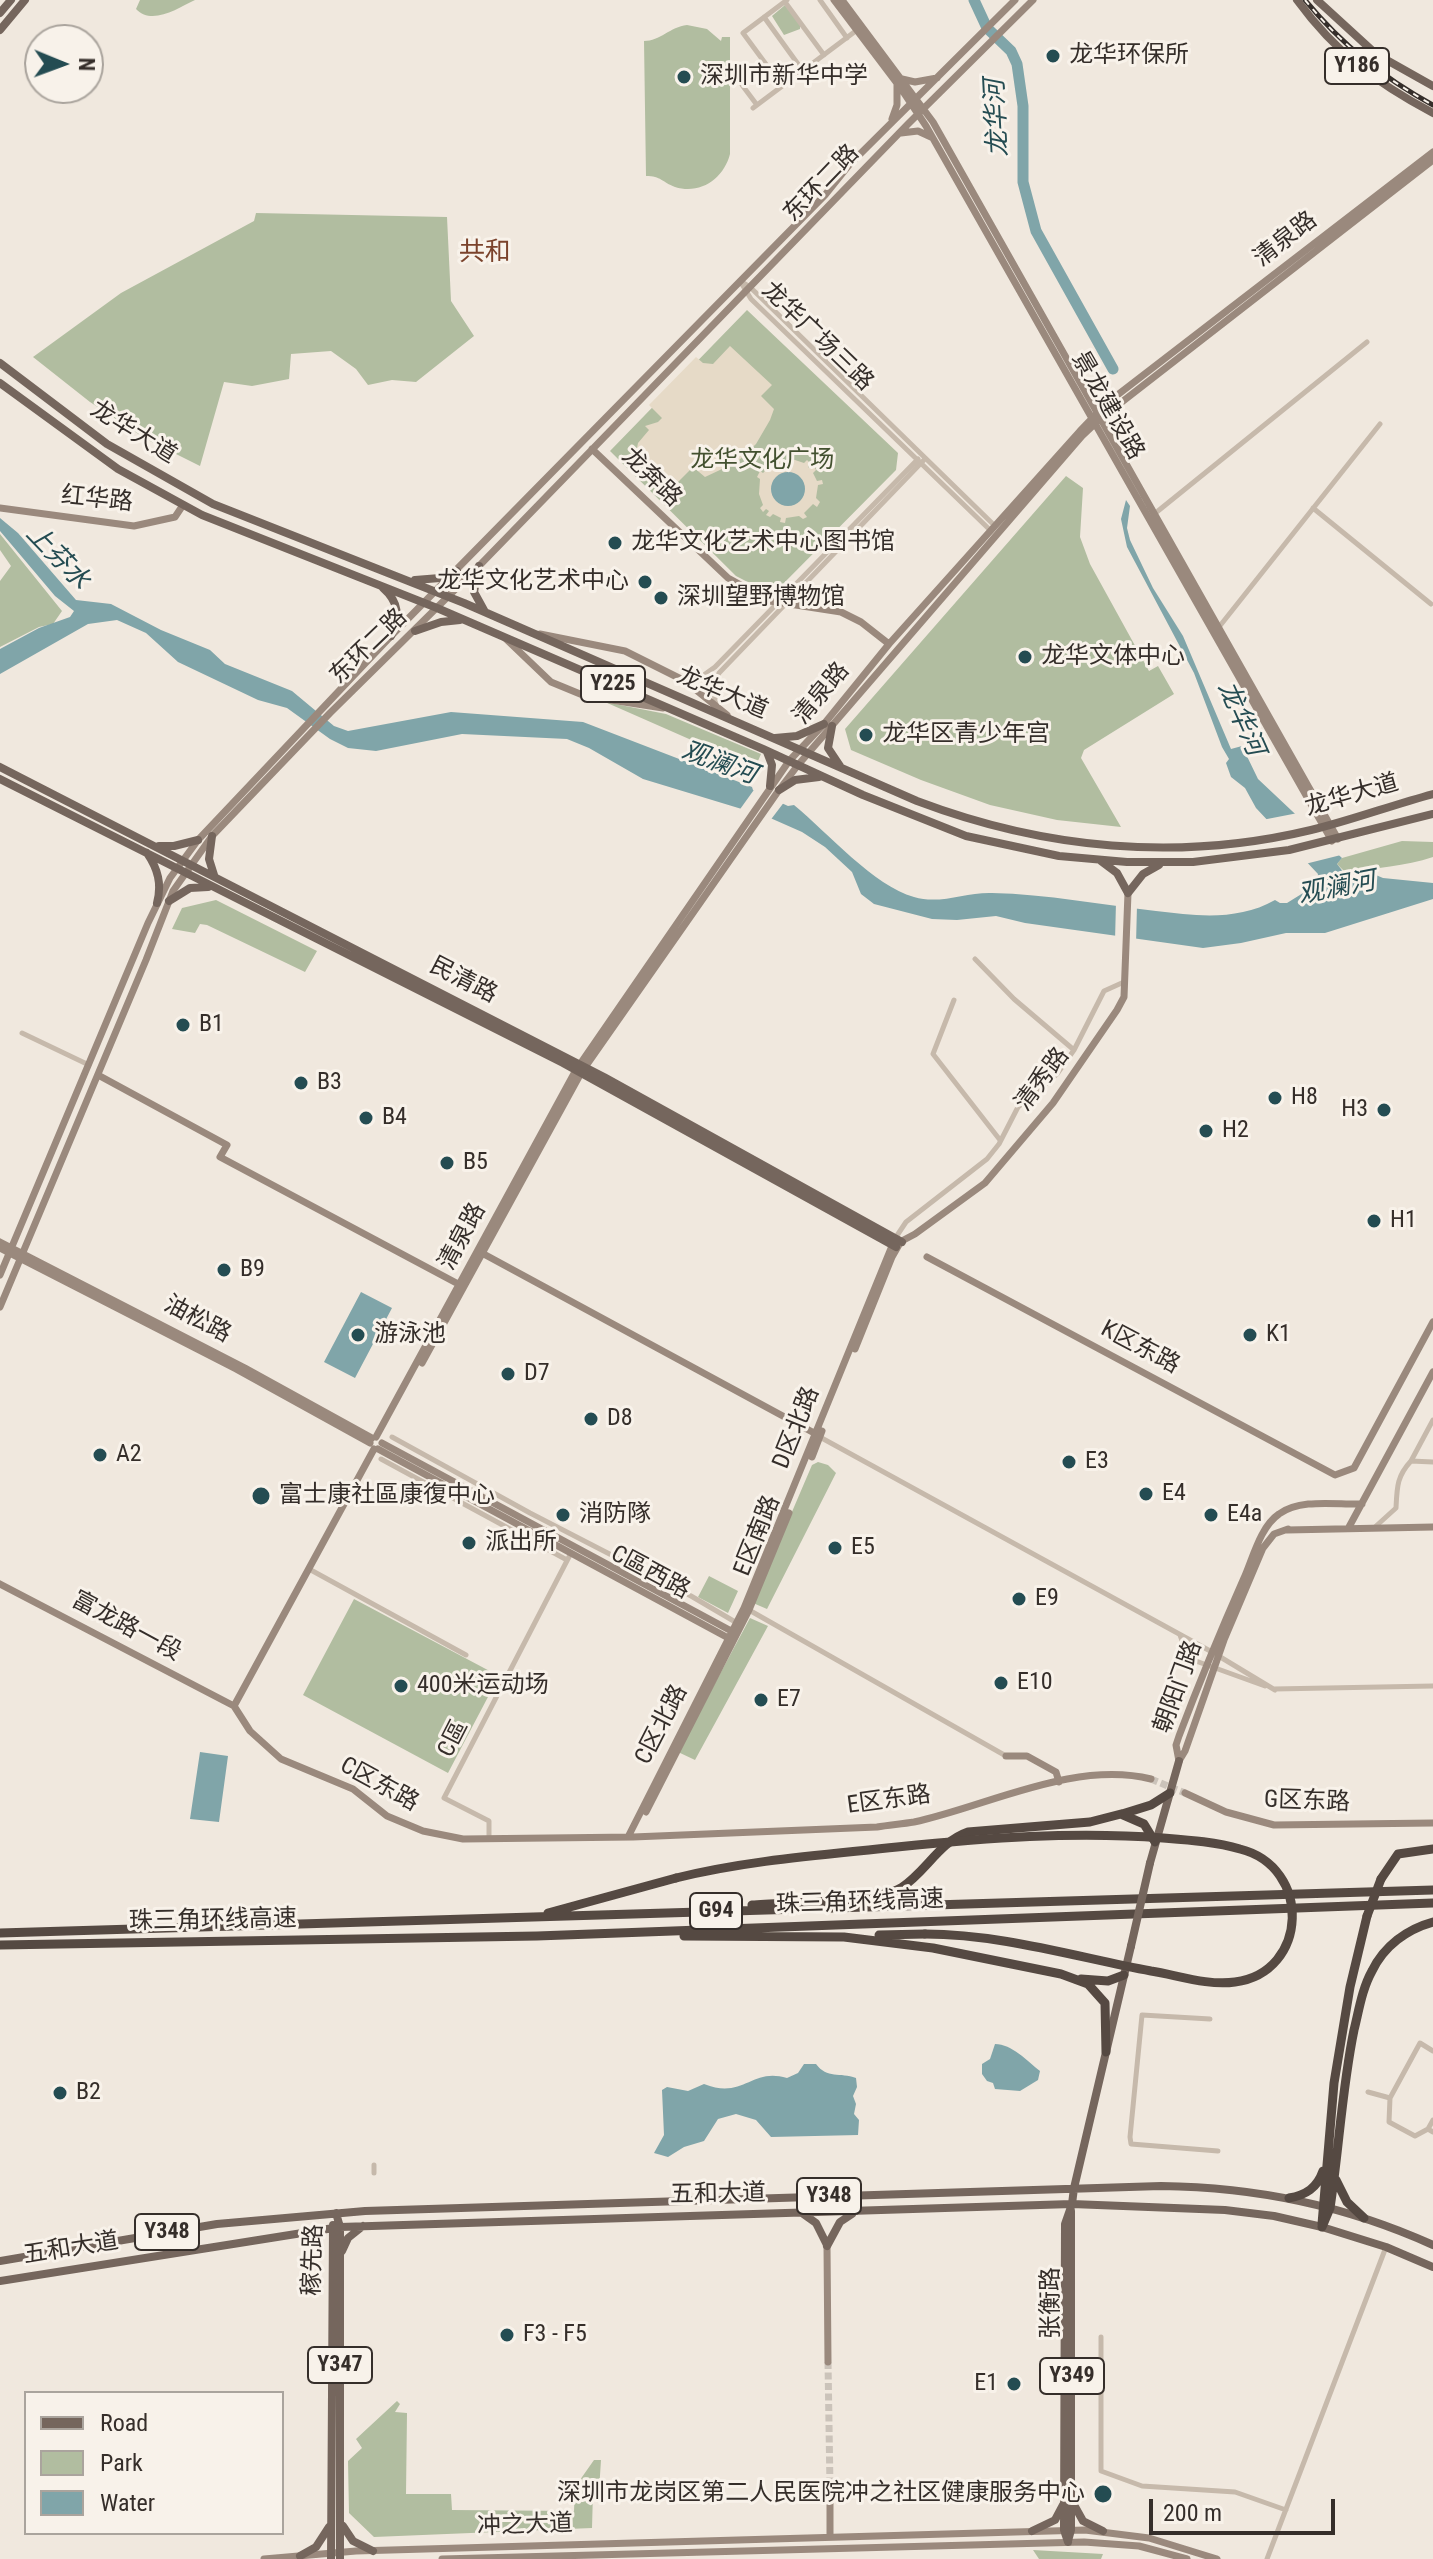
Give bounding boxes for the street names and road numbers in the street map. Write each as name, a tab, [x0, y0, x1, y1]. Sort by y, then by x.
road number: Y186	[1325, 48, 1389, 84]
street label: 东环二路	[778, 139, 866, 229]
street label: 清泉路	[1249, 206, 1323, 274]
street label: 龙华广场三路	[755, 277, 879, 397]
street label: 景龙建设路	[1065, 347, 1149, 465]
street label: 龙华大道	[85, 395, 181, 471]
street label: 龙奔路	[615, 443, 687, 513]
street label: 红华路	[60, 482, 134, 518]
street label: 东环二路	[324, 603, 414, 691]
street label: 清泉路	[788, 657, 856, 731]
street label: 龙华大道	[672, 662, 772, 726]
road number: Y225	[581, 666, 645, 702]
street label: 龙华大道	[1302, 769, 1402, 823]
street label: 民清路	[424, 952, 502, 1010]
street label: 清秀路	[1010, 1043, 1076, 1117]
street label: 清泉路	[433, 1198, 493, 1276]
street label: 油松路	[158, 1290, 236, 1350]
street label: K区东路	[1096, 1315, 1184, 1381]
street label: D区北路	[768, 1383, 826, 1473]
street label: E区南路	[729, 1492, 787, 1580]
street label: C區西路	[605, 1540, 695, 1606]
street label: 富龙路一段	[66, 1586, 186, 1668]
street label: 朝阳门路	[1149, 1637, 1209, 1737]
street label: C区北路	[630, 1680, 694, 1770]
street label: C區	[433, 1716, 475, 1762]
street label: C区东路	[335, 1752, 423, 1818]
street label: E区东路	[845, 1781, 933, 1821]
street label: G区东路	[1263, 1786, 1351, 1818]
street label: 珠三角环线高速	[776, 1886, 944, 1920]
road number: G94	[690, 1893, 742, 1929]
street label: 珠三角环线高速	[129, 1905, 297, 1937]
road number: Y348	[797, 2178, 861, 2214]
street label: 五和大道	[670, 2180, 766, 2210]
road number: Y348	[135, 2214, 199, 2250]
street label: 稼先路	[298, 2224, 330, 2296]
street label: 五和大道	[21, 2227, 121, 2271]
street label: 张衡路	[1038, 2267, 1066, 2339]
road number: Y347	[308, 2347, 372, 2383]
road number: Y349	[1040, 2358, 1104, 2394]
street label: 冲之大道	[477, 2510, 573, 2542]

